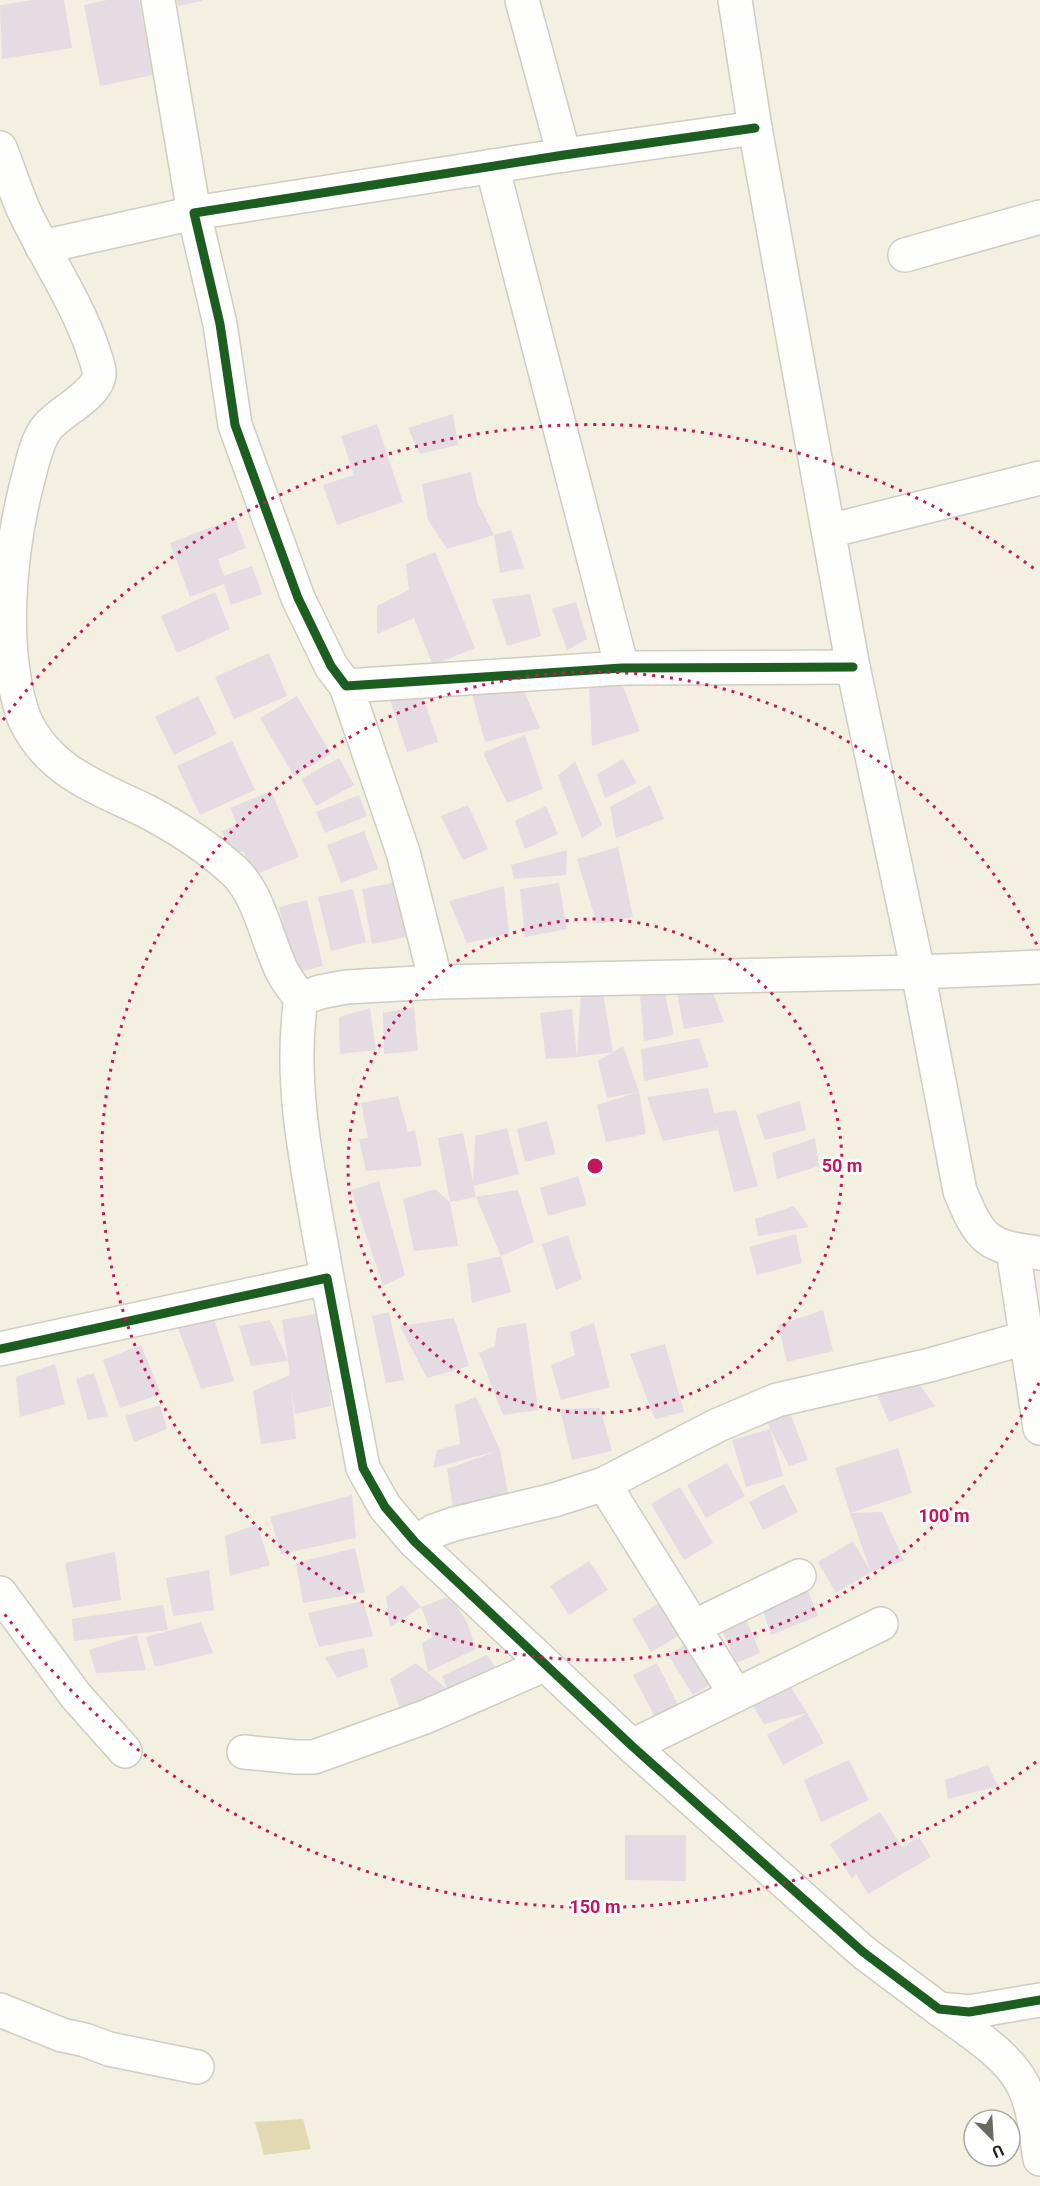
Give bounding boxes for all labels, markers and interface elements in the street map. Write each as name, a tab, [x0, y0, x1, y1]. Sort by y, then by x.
text: 50 m	[822, 1155, 862, 1176]
centre of rings	[585, 1156, 605, 1176]
text: 100 m	[918, 1505, 970, 1526]
text: 150 m	[569, 1896, 621, 1917]
north arrow	[962, 2108, 1022, 2168]
text: U	[989, 2140, 1007, 2162]

